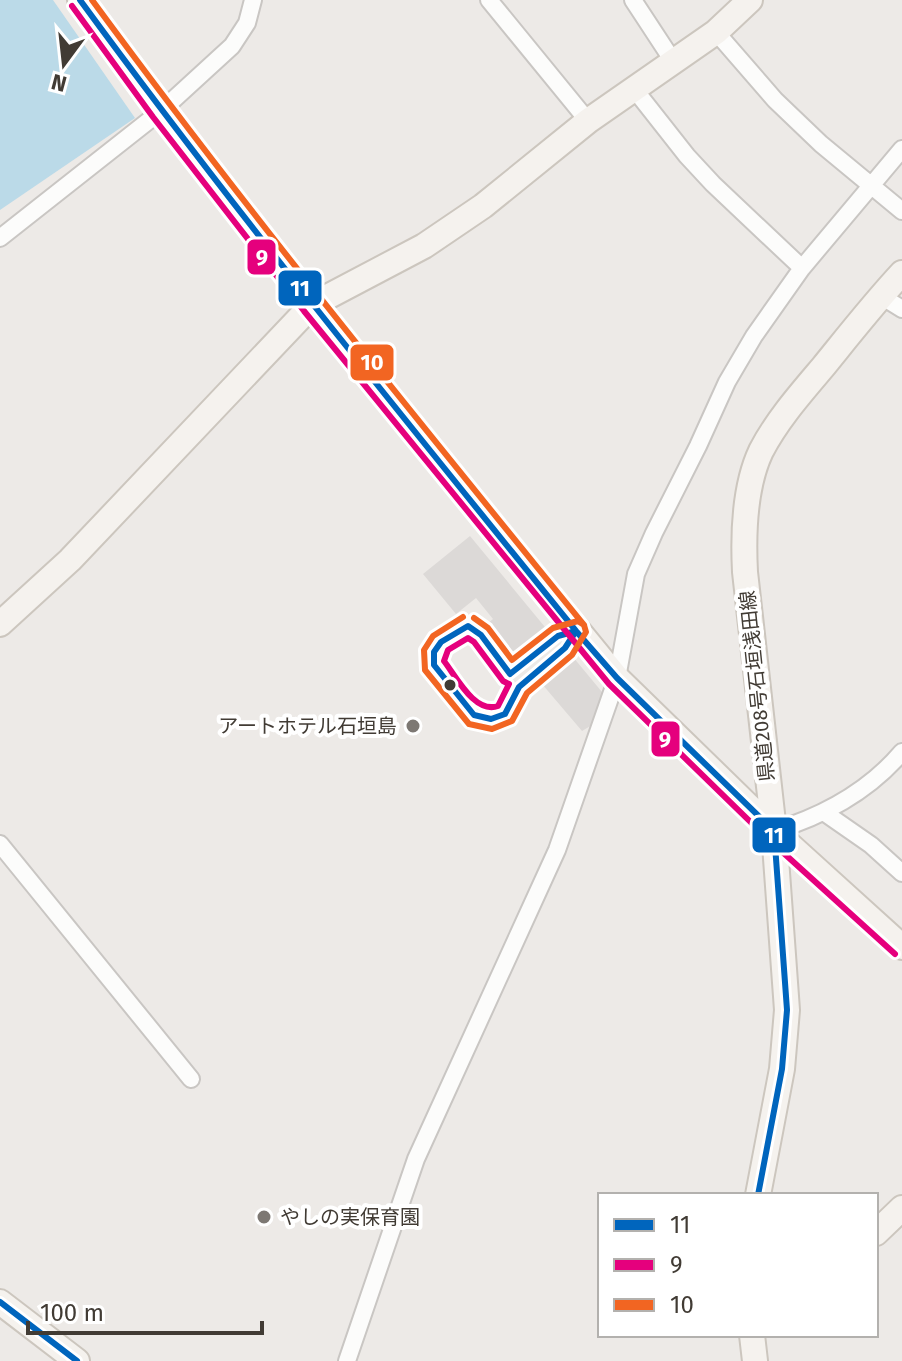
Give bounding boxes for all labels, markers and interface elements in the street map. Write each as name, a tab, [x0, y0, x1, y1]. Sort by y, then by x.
north arrow	[24, 24, 104, 104]
text: N	[48, 68, 69, 98]
line badge: 9	[246, 238, 277, 276]
text: 9	[256, 244, 268, 271]
line badge: 11	[277, 269, 323, 307]
text: 11	[290, 275, 310, 302]
line badge: 10	[349, 343, 395, 382]
text: 10	[360, 349, 384, 376]
street label: 県道208号石垣浅田線	[735, 589, 779, 783]
unlabelled marker	[442, 677, 458, 693]
place label: アートホテル石垣島	[218, 714, 397, 738]
marker: アートホテル石垣島	[404, 717, 422, 735]
line badge: 9	[650, 720, 681, 758]
text: 9	[659, 726, 671, 753]
line badge: 11	[751, 816, 797, 854]
text: 11	[764, 822, 784, 849]
legend	[598, 1193, 878, 1337]
place label: やしの実保育園	[280, 1205, 420, 1229]
marker: やしの実保育園	[255, 1208, 273, 1226]
text: 11	[670, 1211, 690, 1239]
text: 9	[670, 1251, 683, 1279]
scale bar	[28, 1285, 262, 1335]
text: 10	[670, 1291, 694, 1319]
text: 100 m	[40, 1299, 104, 1327]

